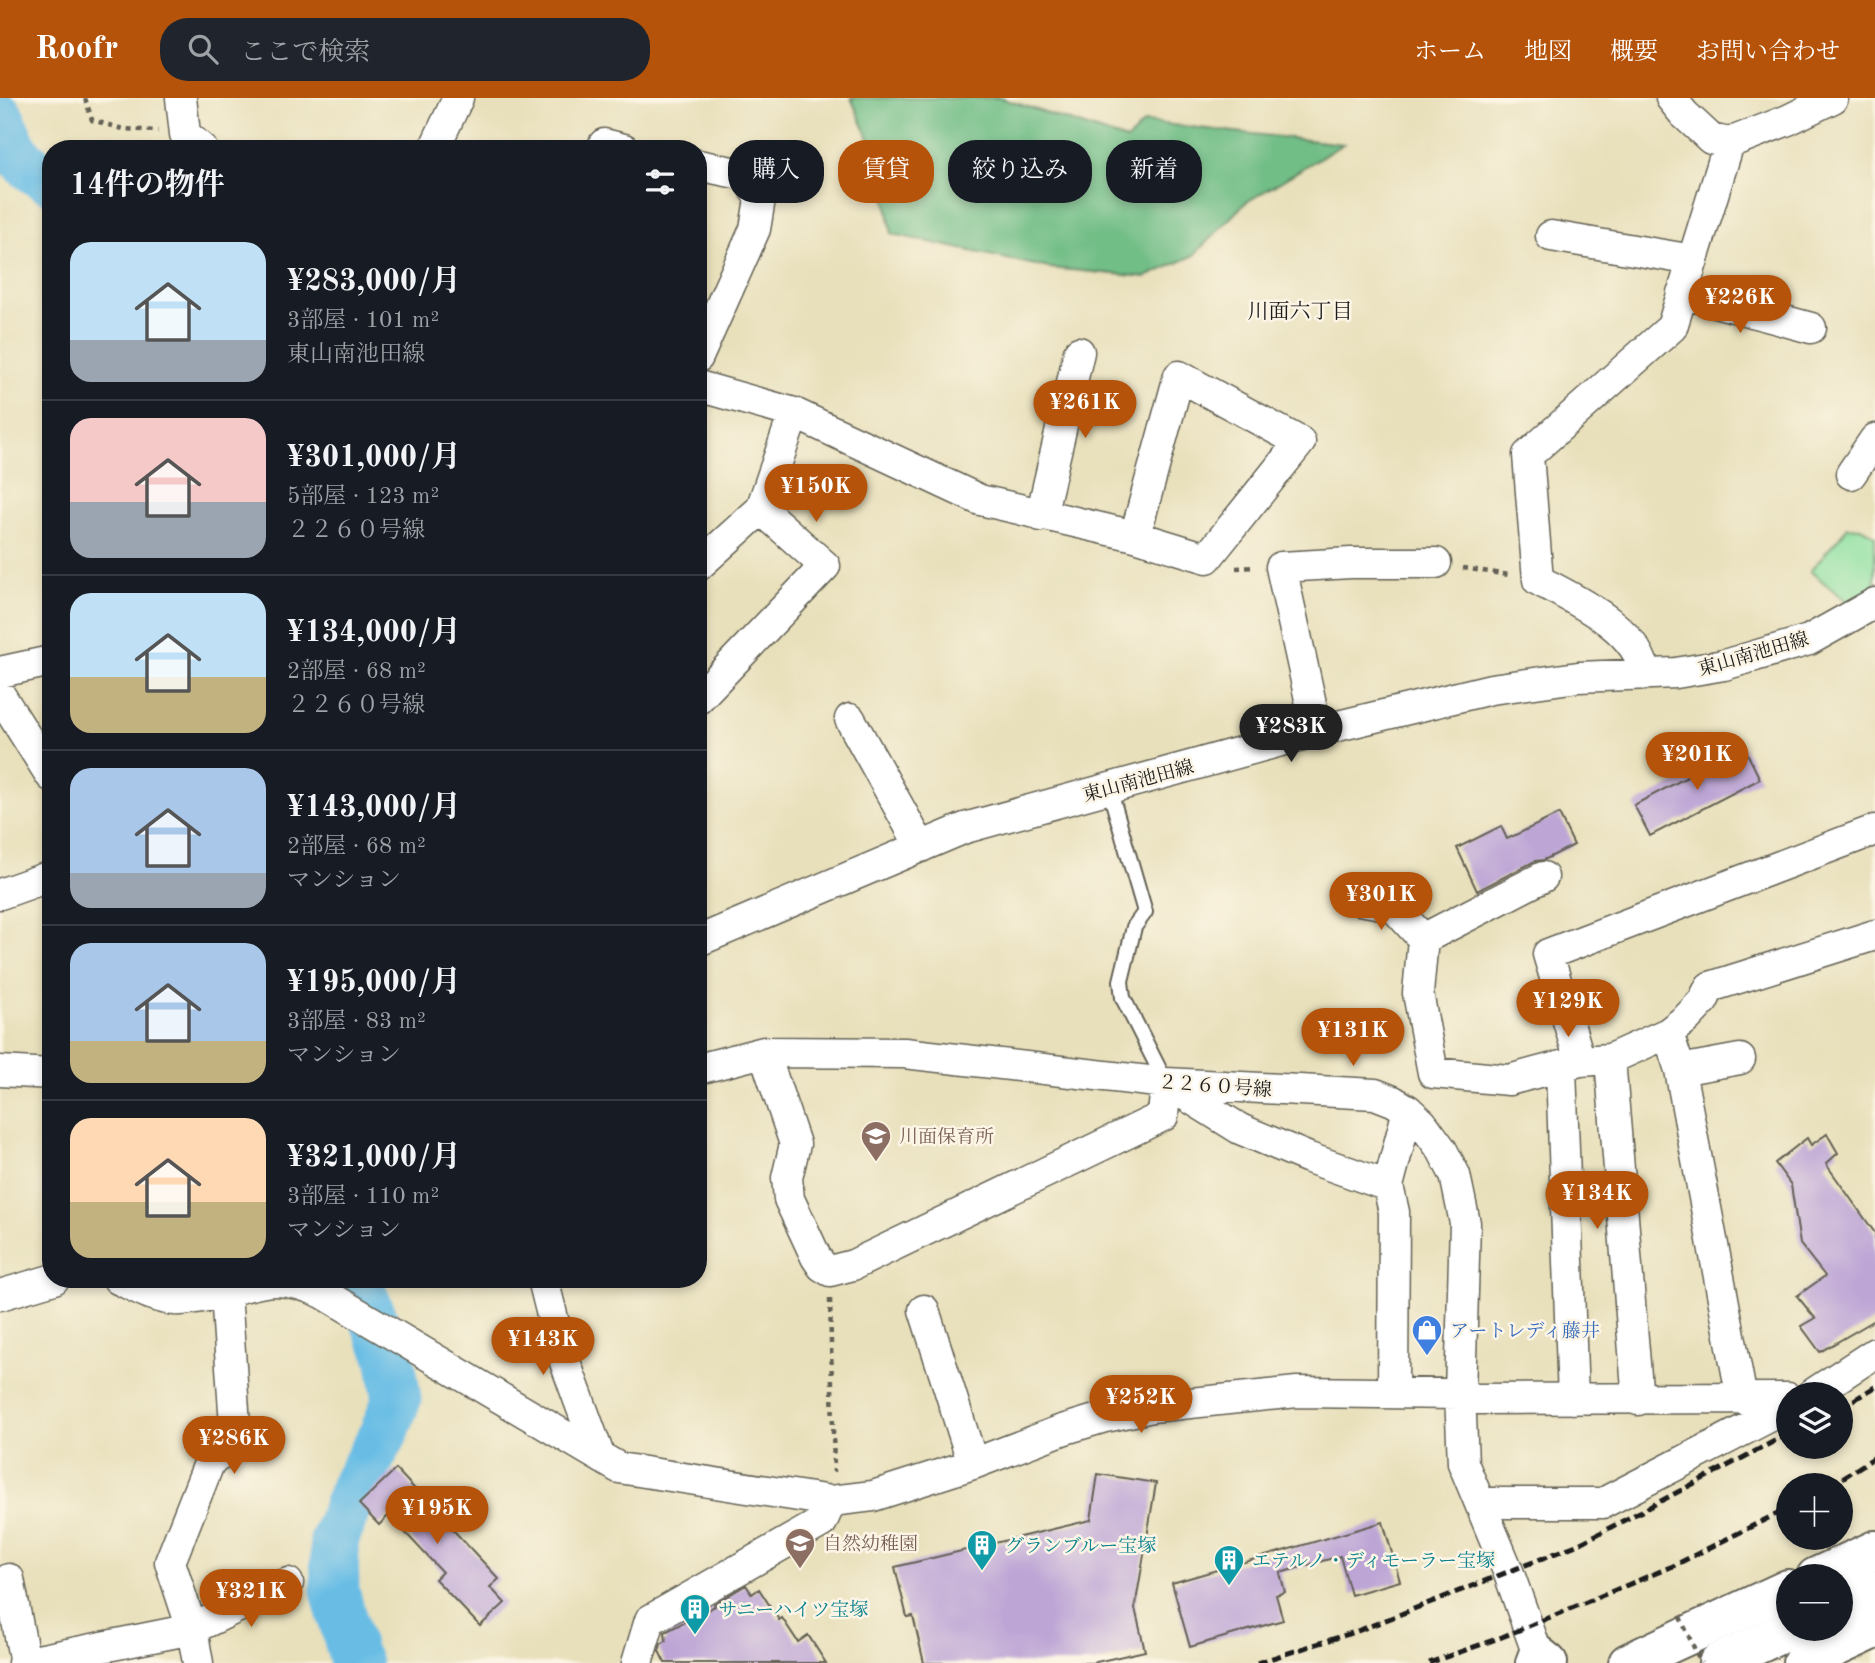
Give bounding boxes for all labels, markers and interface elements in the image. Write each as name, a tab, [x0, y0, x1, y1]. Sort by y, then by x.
search box	[160, 18, 650, 81]
icon: search	[184, 30, 222, 68]
text: Roofr	[35, 33, 118, 66]
text: ここで検索	[240, 40, 370, 66]
text: ホーム	[1414, 41, 1486, 65]
text: 地図	[1524, 41, 1572, 65]
text: 概要	[1610, 41, 1658, 65]
text: お問い合わせ	[1696, 41, 1840, 65]
chip: 購入	[728, 140, 824, 203]
chip: 賃貸	[838, 140, 934, 203]
chip: 絞り込み	[948, 140, 1092, 203]
chip: 新着	[1106, 140, 1202, 203]
icon: filters	[641, 163, 679, 201]
text: 14件の物件	[70, 171, 225, 201]
text: ¥283,000/月	[287, 267, 461, 297]
icon: home	[126, 270, 210, 354]
pin: ¥226K	[1691, 275, 1789, 335]
text: ¥226K	[1704, 286, 1776, 309]
district label: 川面六丁目	[1248, 300, 1353, 323]
text: 3部屋 · 101 m²	[287, 309, 439, 332]
text: 東山南池田線	[287, 343, 425, 366]
pin: ¥261K	[1036, 380, 1134, 440]
text: ¥261K	[1049, 391, 1121, 414]
text: ¥301,000/月	[287, 443, 461, 473]
icon: home	[126, 446, 210, 530]
pin: ¥150K	[767, 464, 865, 524]
text: ¥150K	[780, 475, 852, 498]
text: 5部屋 · 123 m²	[287, 485, 439, 508]
text: ２２６０号線	[287, 519, 425, 542]
text: ¥134,000/月	[287, 618, 461, 648]
icon: home	[126, 621, 210, 705]
street label: 東山南池田線	[1695, 628, 1811, 680]
text: 2部屋 · 68 m²	[287, 660, 426, 683]
text: ２２６０号線	[287, 694, 425, 717]
pin: ¥283K	[1242, 704, 1340, 764]
text: ¥283K	[1255, 715, 1327, 738]
pin: ¥201K	[1648, 732, 1746, 792]
text: ¥201K	[1661, 743, 1733, 766]
street label: 東山南池田線	[1080, 756, 1196, 806]
text: ¥143,000/月	[287, 793, 461, 823]
icon: home	[126, 796, 210, 880]
text: 2部屋 · 68 m²	[287, 835, 426, 858]
text: マンション	[287, 869, 401, 892]
pin: ¥301K	[1332, 872, 1430, 932]
text: ¥301K	[1345, 883, 1417, 906]
text: ¥195,000/月	[287, 968, 461, 998]
icon: home	[126, 971, 210, 1055]
pin: ¥129K	[1519, 979, 1617, 1039]
text: ¥129K	[1532, 990, 1604, 1013]
pin: ¥131K	[1304, 1009, 1402, 1068]
text: 3部屋 · 83 m²	[287, 1010, 426, 1033]
text: ¥131K	[1317, 1019, 1389, 1042]
text: マンション	[287, 1044, 401, 1067]
street label: ２２６０号線	[1157, 1072, 1272, 1101]
school or university icon: 川面保育所	[859, 1119, 893, 1163]
place label: 川面保育所	[899, 1126, 994, 1148]
text: ¥321,000/月	[287, 1143, 461, 1173]
icon: home	[126, 1146, 210, 1230]
pin: ¥134K	[1548, 1172, 1646, 1231]
text: ¥134K	[1561, 1182, 1633, 1205]
text: 3部屋 · 110 m²	[287, 1185, 439, 1208]
text: マンション	[287, 1219, 401, 1242]
shop icon: アートレディ藤井	[1410, 1313, 1444, 1357]
pin: ¥143K	[494, 1318, 592, 1377]
place label: アートレディ藤井	[1450, 1321, 1600, 1342]
text: ¥143K	[507, 1328, 579, 1351]
pin: ¥252K	[1092, 1376, 1190, 1435]
map controls	[1776, 1382, 1853, 1641]
button: layers	[1776, 1382, 1853, 1459]
text: ¥252K	[1105, 1386, 1177, 1409]
pin: ¥286K	[185, 1416, 283, 1476]
text: ¥286K	[198, 1427, 270, 1450]
button: +	[1776, 1473, 1853, 1550]
pin: ¥195K	[388, 1486, 486, 1546]
text: ¥195K	[401, 1497, 473, 1520]
school or university icon: 自然幼稚園	[783, 1526, 817, 1570]
building icon: グランブルー宝塚	[965, 1528, 999, 1572]
place label: 自然幼稚園	[823, 1534, 918, 1555]
place label: グランブルー宝塚	[1005, 1535, 1156, 1557]
building icon: エテルノ・ディモーラー宝塚	[1212, 1543, 1246, 1587]
place label: エテルノ・ディモーラー宝塚	[1252, 1550, 1495, 1572]
button: −	[1776, 1564, 1853, 1641]
pin: ¥321K	[202, 1570, 300, 1629]
text: ¥321K	[215, 1580, 287, 1603]
building icon: サニーハイツ宝塚	[678, 1592, 712, 1636]
place label: サニーハイツ宝塚	[718, 1599, 868, 1621]

